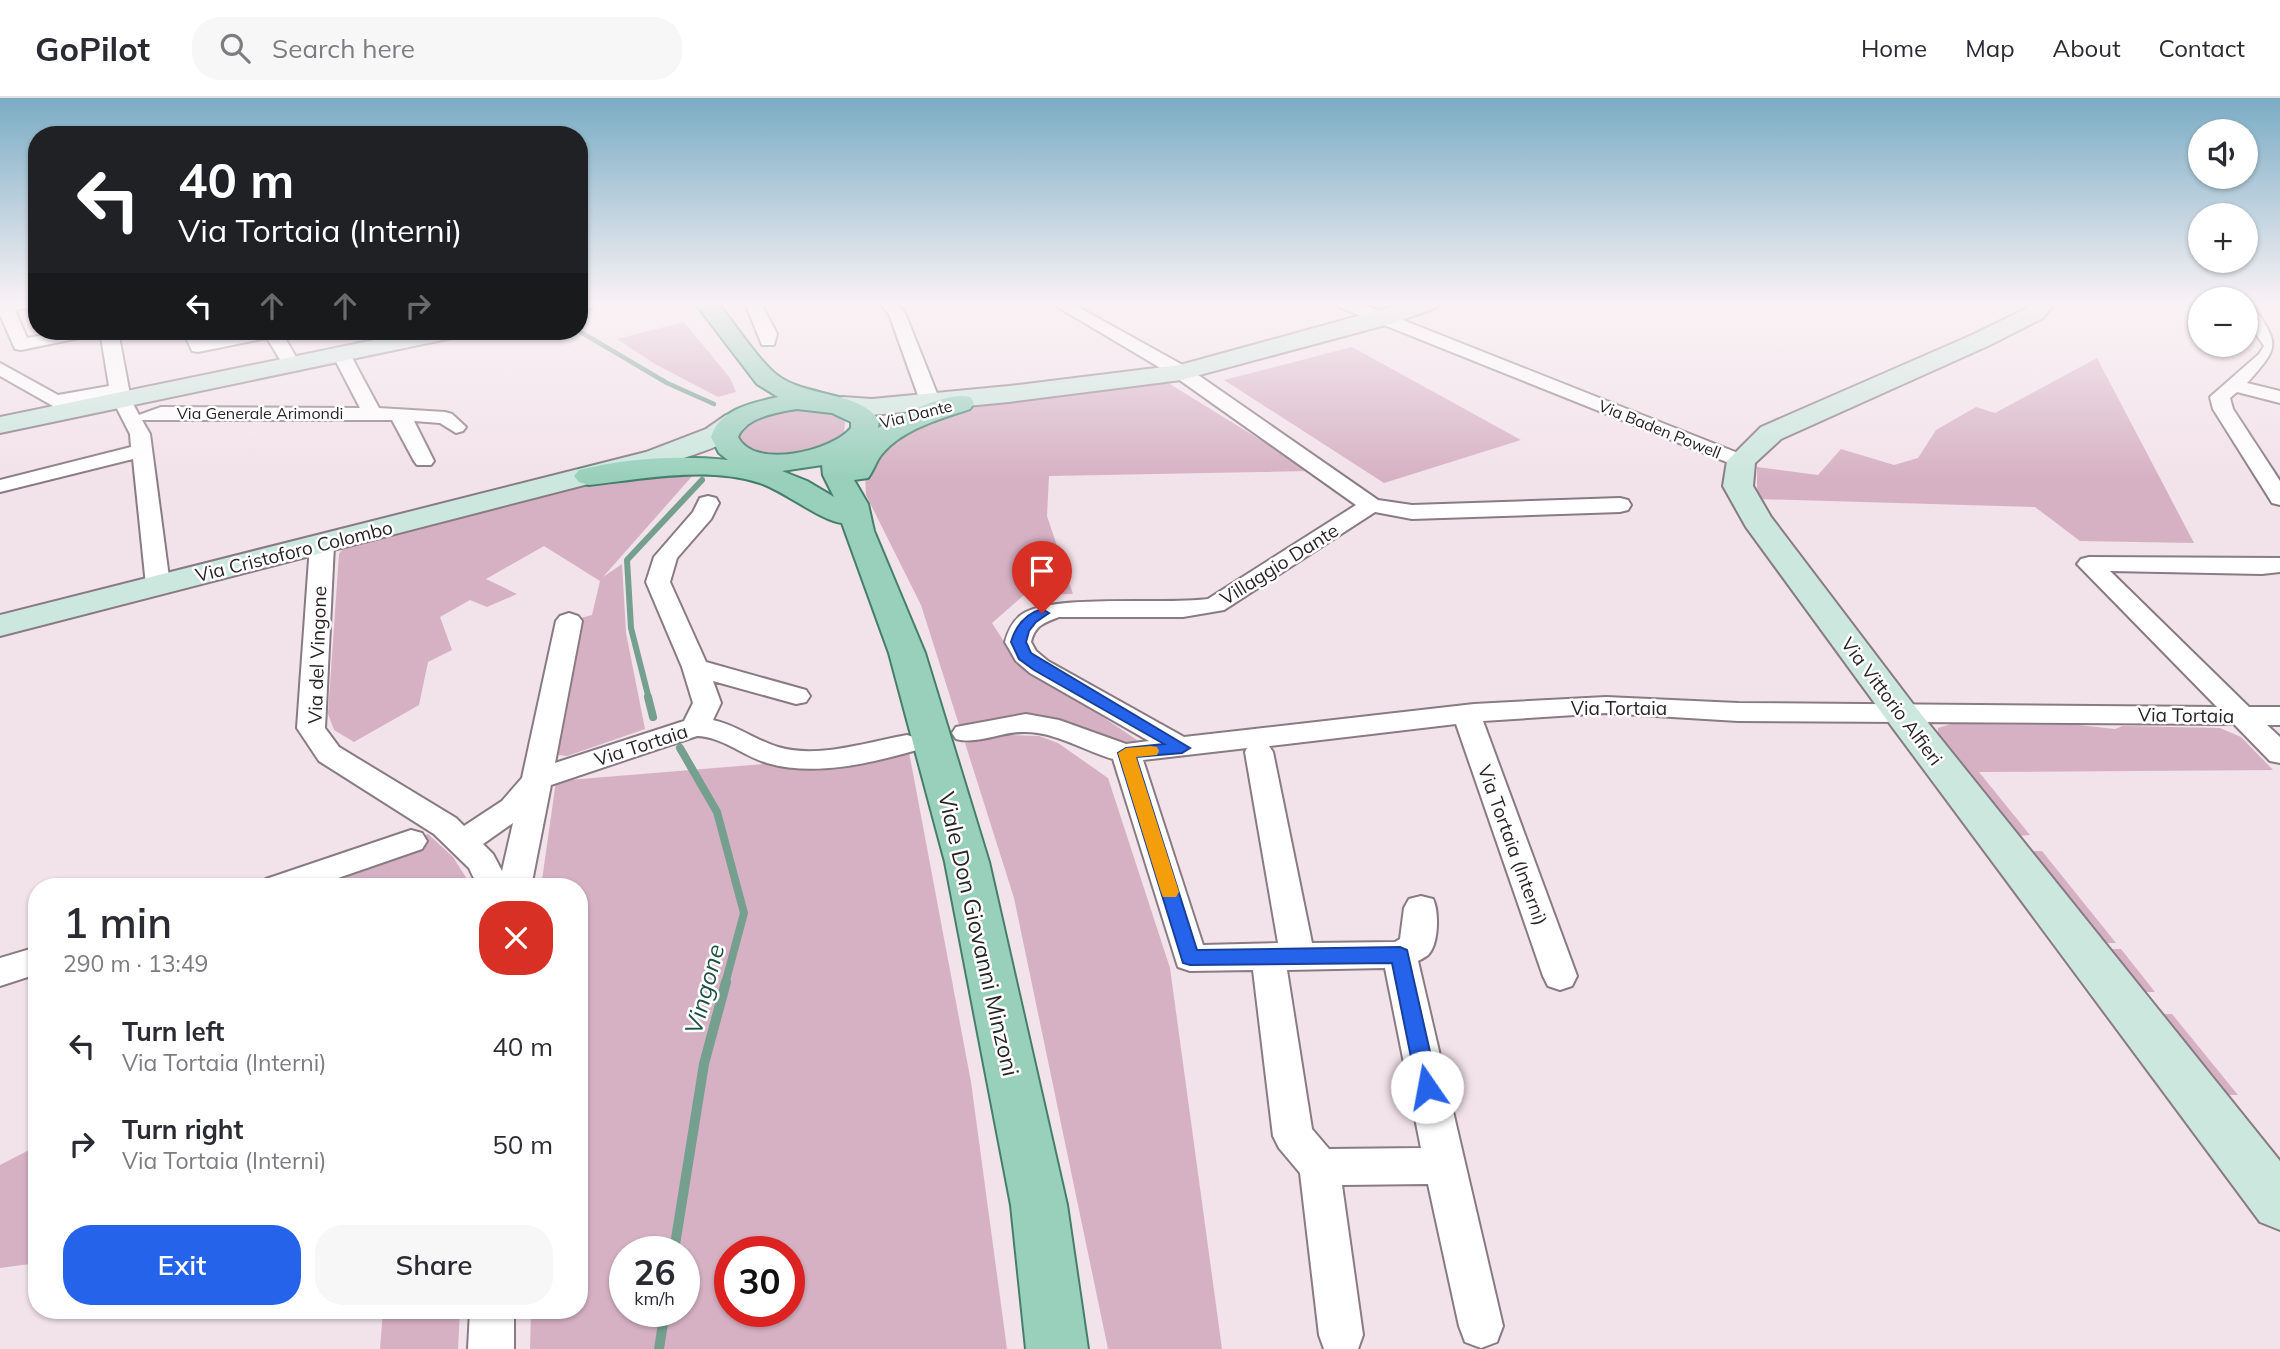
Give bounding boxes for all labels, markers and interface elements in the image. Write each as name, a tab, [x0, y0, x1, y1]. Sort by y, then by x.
search box	[192, 17, 682, 80]
text: GoPilot	[35, 28, 150, 69]
icon: search	[216, 29, 254, 67]
text: Search here	[272, 32, 415, 65]
text: Home	[1861, 33, 1927, 63]
text: Map	[1965, 33, 2015, 63]
text: About	[2053, 33, 2121, 63]
text: Contact	[2159, 33, 2245, 63]
map controls	[2188, 119, 2258, 357]
button: sound	[2188, 119, 2258, 189]
text: 40 m	[178, 149, 294, 210]
icon: left	[63, 154, 154, 245]
button: +	[2188, 203, 2258, 273]
text: Via Tortaia (Interni)	[178, 210, 463, 250]
icon: left	[180, 287, 218, 325]
icon: ahead	[253, 287, 291, 325]
icon: ahead	[326, 287, 364, 325]
icon: right	[399, 287, 437, 325]
button: −	[2188, 287, 2258, 357]
street label: Via Dante	[878, 395, 954, 433]
street label: Via Baden Powell	[1596, 395, 1724, 463]
street label: Via Generale Arimondi	[177, 403, 343, 423]
street label: Via Cristoforo Colombo	[193, 515, 395, 587]
street label: Villaggio Dante	[1215, 518, 1343, 610]
pin	[1012, 541, 1072, 613]
icon: arrive	[1023, 552, 1061, 590]
street label: Via del Vingone	[303, 586, 331, 724]
street label: Via Vittorio Alfieri	[1836, 632, 1948, 770]
street label: Via Tortaia	[1571, 696, 1667, 720]
street label: Via Tortaia	[2138, 702, 2234, 728]
street label: Via Tortaia	[591, 719, 691, 771]
street label: Via Tortaia (Interni)	[1473, 762, 1553, 928]
street label: Viale Don Giovanni Minzoni	[932, 789, 1026, 1079]
text: 1 min	[63, 896, 172, 949]
button: close	[479, 901, 553, 975]
water label: Vingone	[678, 941, 730, 1037]
text: 290 m · 13:49	[63, 949, 208, 978]
text: Turn left	[122, 1015, 224, 1048]
icon: left	[63, 1027, 101, 1065]
text: 40 m	[492, 1030, 553, 1063]
text: Via Tortaia (Interni)	[122, 1048, 327, 1077]
position arrow	[1390, 1050, 1464, 1124]
text: Turn right	[122, 1113, 243, 1146]
icon: right	[63, 1125, 101, 1163]
text: 50 m	[492, 1128, 553, 1161]
text: Via Tortaia (Interni)	[122, 1146, 327, 1175]
button: Exit	[63, 1225, 301, 1305]
button: Share	[315, 1225, 553, 1305]
speed limit sign: 30	[714, 1236, 805, 1327]
text: 26	[633, 1250, 676, 1294]
text: km/h	[634, 1287, 675, 1310]

